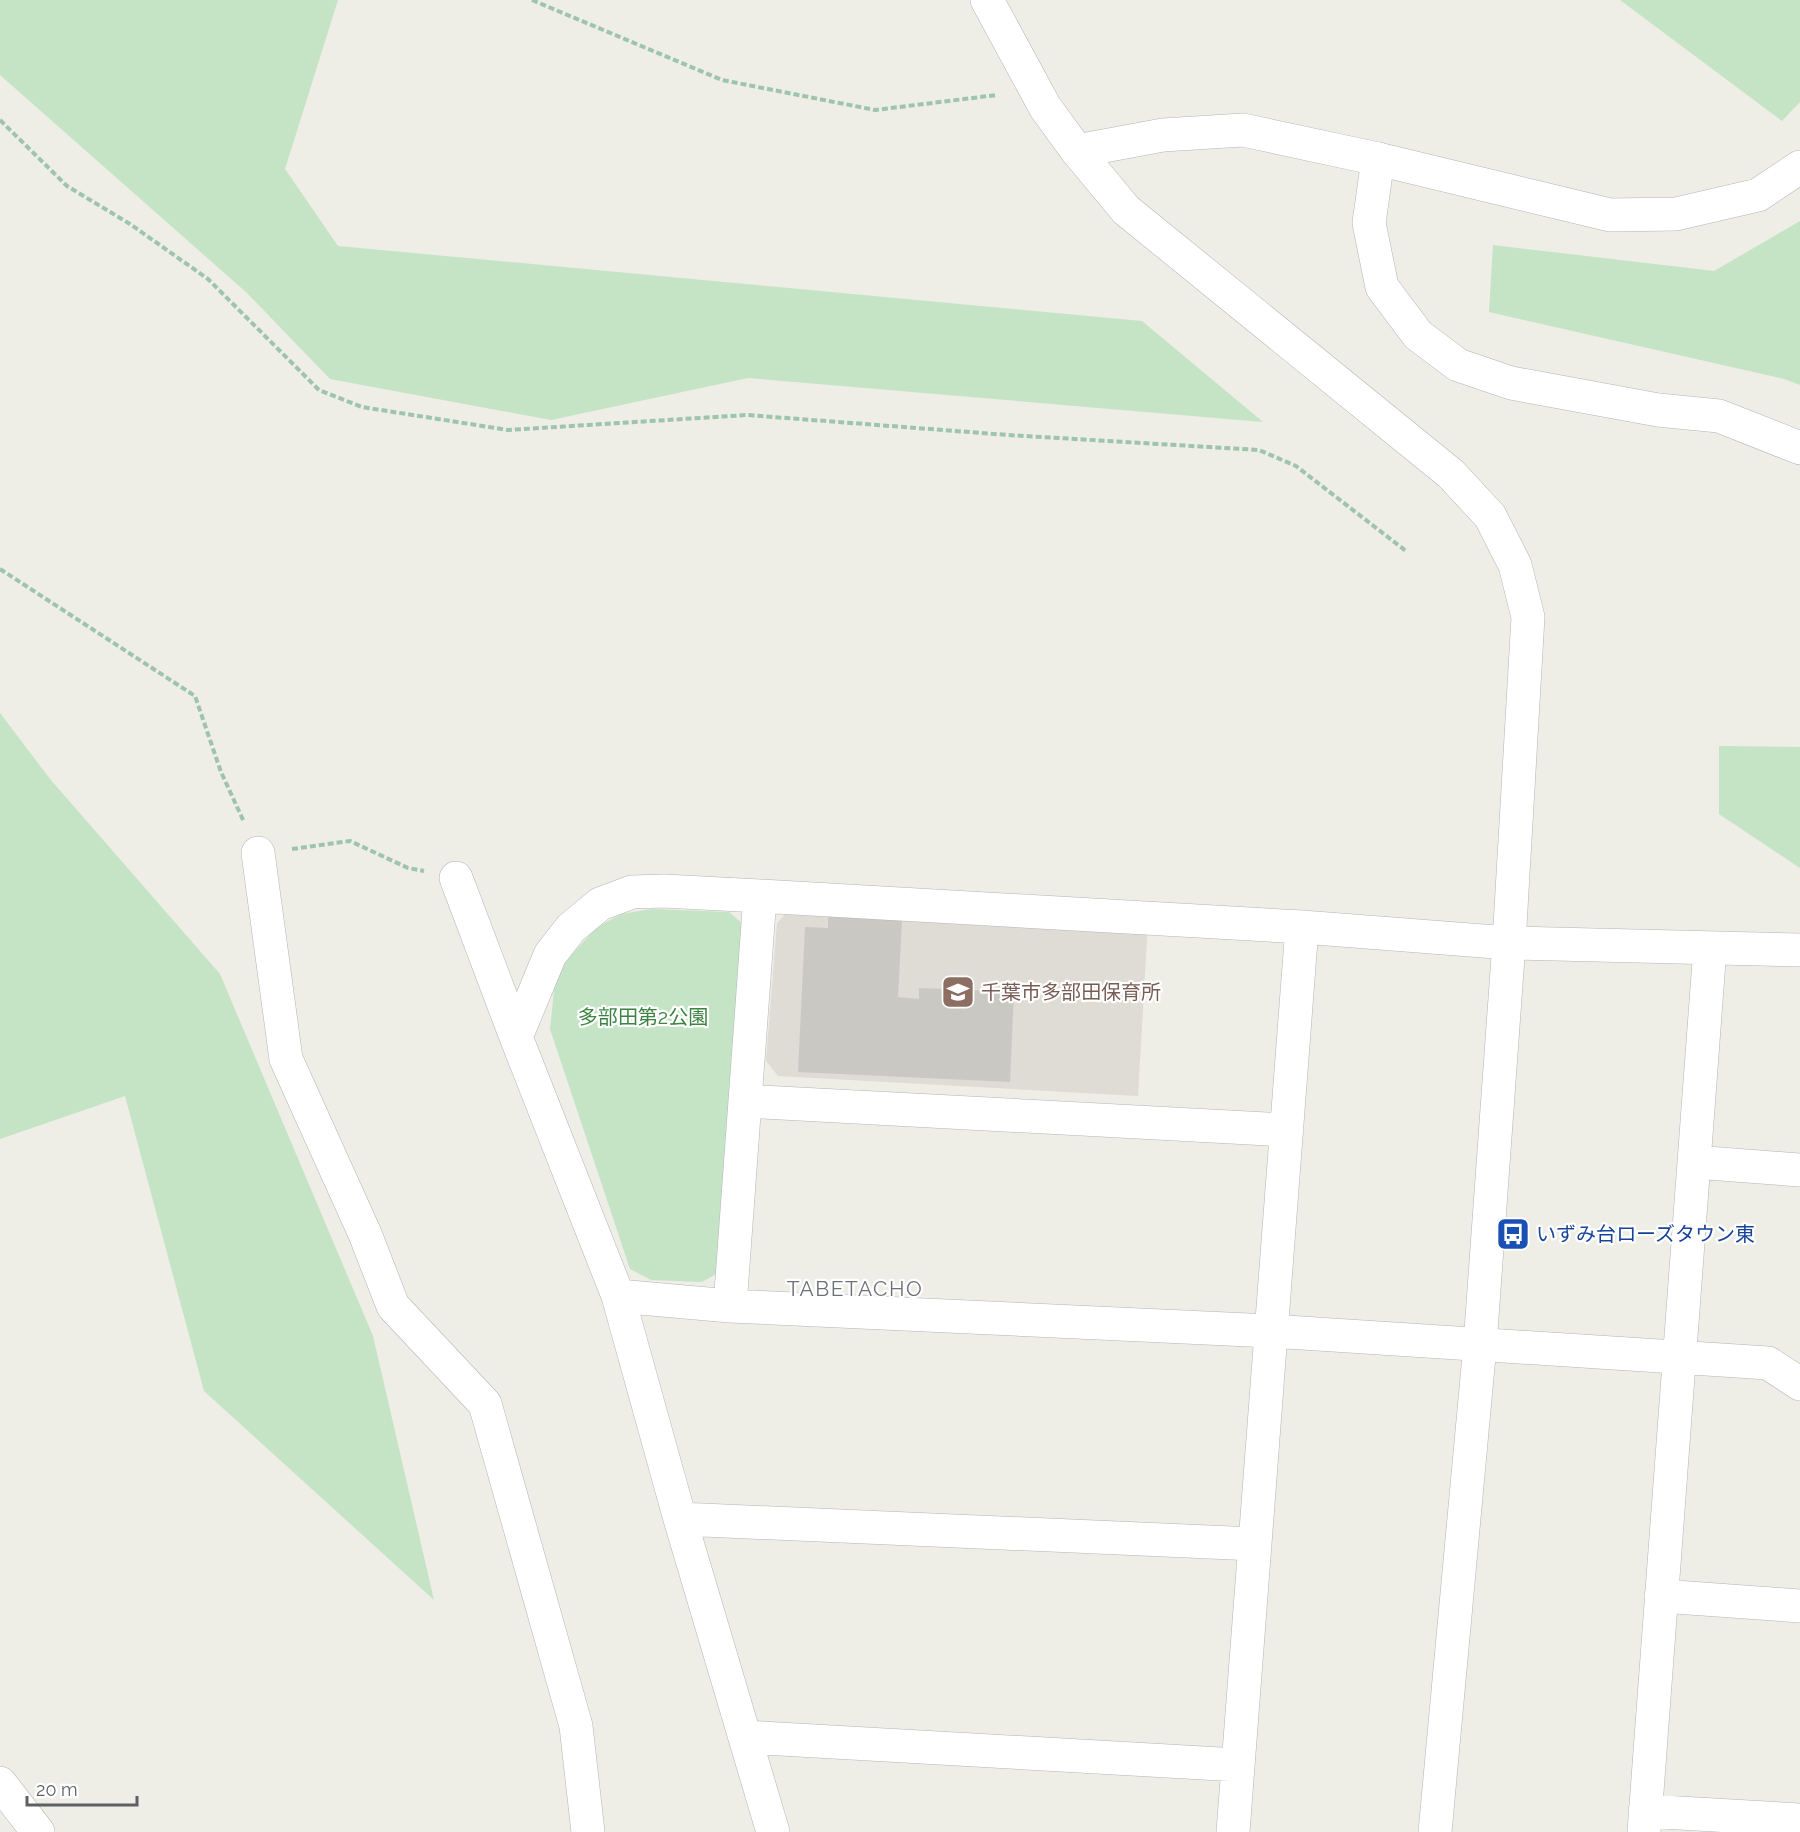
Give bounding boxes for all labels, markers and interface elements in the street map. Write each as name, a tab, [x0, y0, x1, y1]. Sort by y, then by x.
school or university icon: 千葉市多部田保育所	[940, 974, 976, 1010]
place label: 千葉市多部田保育所	[981, 980, 1161, 1004]
park label: 多部田第2公園	[578, 1005, 708, 1029]
bus stop icon: いずみ台ローズタウン東	[1495, 1216, 1531, 1252]
place label: いずみ台ローズタウン東	[1536, 1222, 1755, 1246]
district label: TABETACHO	[787, 1276, 923, 1301]
scale bar	[27, 1769, 136, 1807]
text: 20 m	[36, 1779, 78, 1800]

